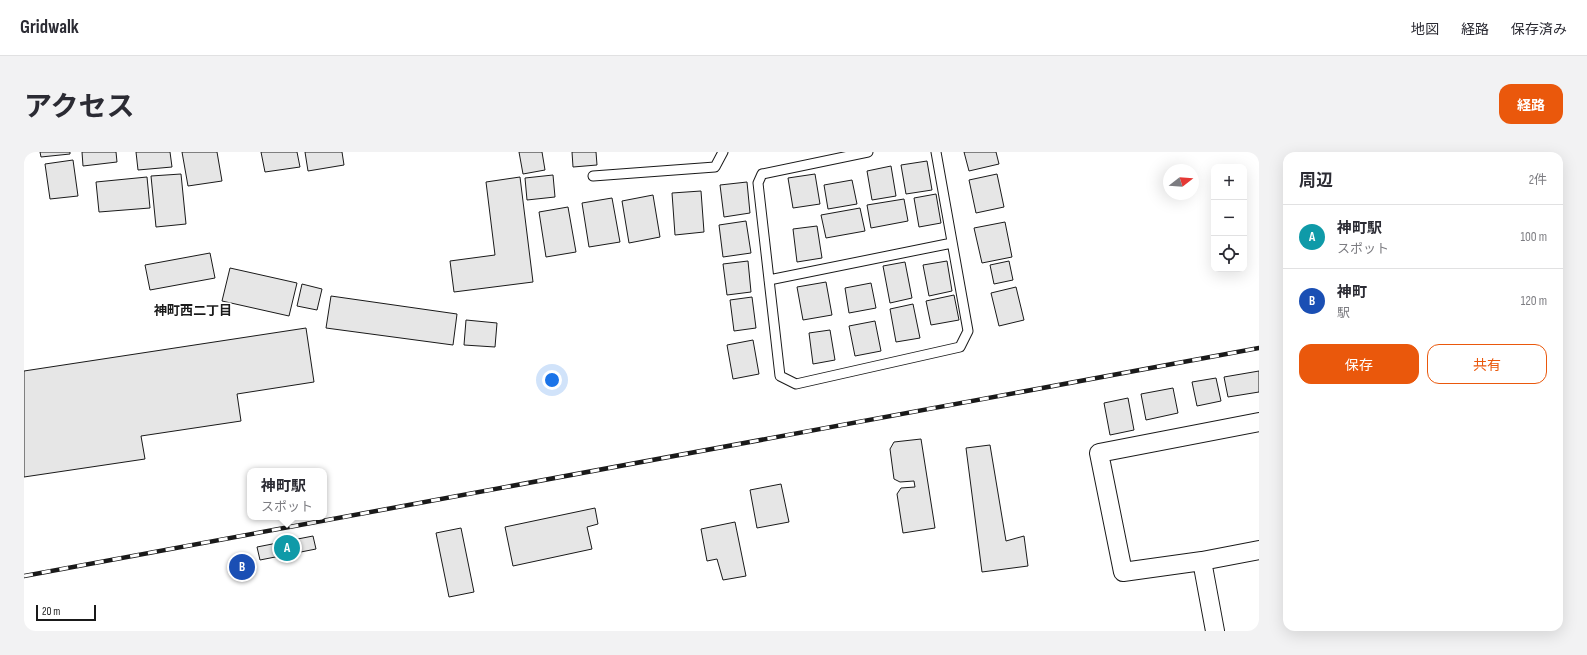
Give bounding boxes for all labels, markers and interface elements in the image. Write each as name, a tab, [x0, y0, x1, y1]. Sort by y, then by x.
text: Gridwalk	[20, 16, 79, 39]
text: 地図	[1411, 21, 1439, 38]
text: 経路	[1461, 21, 1489, 38]
text: 保存済み	[1511, 21, 1567, 38]
button: 経路	[1499, 84, 1563, 124]
text: アクセス	[24, 91, 135, 124]
north arrow	[1163, 164, 1199, 200]
map controls	[1211, 164, 1247, 272]
button: +	[1211, 164, 1247, 200]
text: 周辺	[1299, 171, 1333, 191]
text: 2件	[1529, 172, 1547, 188]
button: −	[1211, 200, 1247, 236]
text: 神町駅	[1337, 219, 1382, 238]
text: A	[1309, 229, 1315, 245]
text: 100 m	[1520, 229, 1547, 245]
button: locate	[1211, 236, 1247, 272]
text: スポット	[1337, 241, 1389, 257]
text: 神町	[1337, 283, 1367, 302]
text: B	[1309, 293, 1315, 309]
text: 120 m	[1521, 293, 1547, 309]
district label: 神町西二丁目	[154, 303, 232, 319]
text: 駅	[1337, 305, 1350, 321]
button: 保存	[1299, 344, 1419, 384]
button: 共有	[1427, 344, 1547, 384]
your location	[542, 370, 562, 390]
popup	[247, 468, 327, 520]
text: 神町駅	[261, 477, 306, 496]
text: スポット	[261, 499, 313, 515]
pin: A	[274, 533, 300, 563]
pin: B	[229, 552, 255, 582]
scale bar	[36, 603, 96, 622]
text: 20 m	[42, 605, 60, 618]

